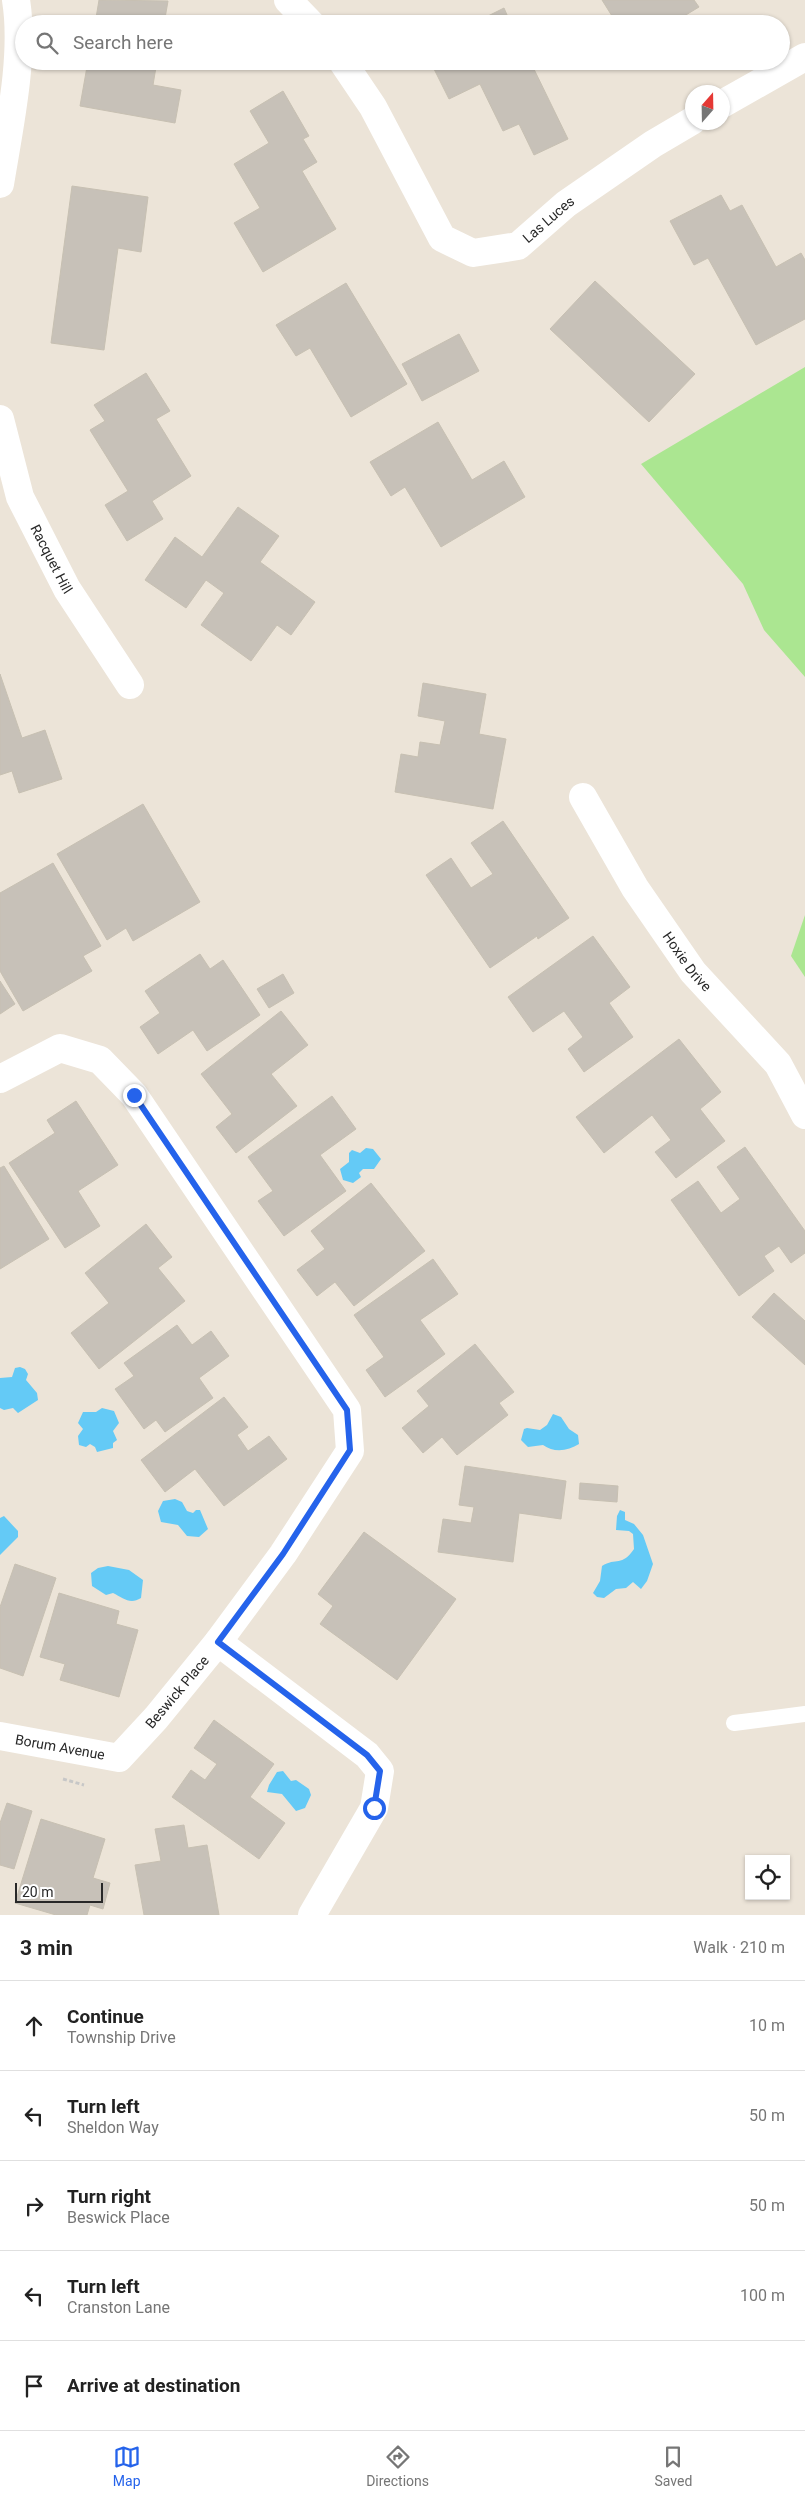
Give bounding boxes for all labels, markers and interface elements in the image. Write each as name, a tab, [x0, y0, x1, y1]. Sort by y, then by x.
search box	[15, 15, 790, 70]
icon: search	[33, 29, 61, 57]
text: Search here	[73, 31, 173, 54]
north arrow	[685, 85, 730, 130]
street label: Las Luces	[520, 193, 577, 246]
street label: Racquet Hill	[27, 522, 76, 596]
street label: Hoxie Drive	[660, 929, 715, 995]
route end	[123, 1084, 146, 1107]
street label: Beswick Place	[142, 1652, 212, 1732]
street label: Borum Avenue	[14, 1731, 106, 1763]
route start	[363, 1797, 386, 1820]
map controls	[745, 1855, 790, 1900]
button: locate	[745, 1855, 790, 1900]
scale bar	[15, 1880, 102, 1903]
text: 20 m	[22, 1884, 54, 1900]
text: 3 min	[20, 1936, 73, 1960]
text: Walk · 210 m	[693, 1938, 785, 1957]
text: Continue	[67, 2005, 144, 2028]
icon: ahead	[20, 2012, 48, 2040]
text: 10 m	[749, 2016, 785, 2035]
text: Township Drive	[67, 2028, 176, 2047]
text: Turn left	[67, 2095, 140, 2118]
icon: left	[20, 2102, 48, 2130]
text: 50 m	[749, 2106, 785, 2125]
text: Sheldon Way	[67, 2118, 159, 2137]
text: Turn right	[67, 2185, 151, 2208]
icon: right	[20, 2192, 48, 2220]
text: 50 m	[749, 2196, 785, 2215]
text: Beswick Place	[67, 2208, 170, 2227]
text: Turn left	[67, 2275, 140, 2298]
icon: left	[20, 2282, 48, 2310]
text: 100 m	[740, 2286, 785, 2305]
text: Cranston Lane	[67, 2298, 170, 2317]
icon: arrive	[20, 2372, 48, 2400]
text: Arrive at destination	[67, 2374, 240, 2397]
tab: Map	[113, 2443, 141, 2489]
tab: Directions	[366, 2443, 429, 2489]
tab: Saved	[654, 2443, 692, 2489]

